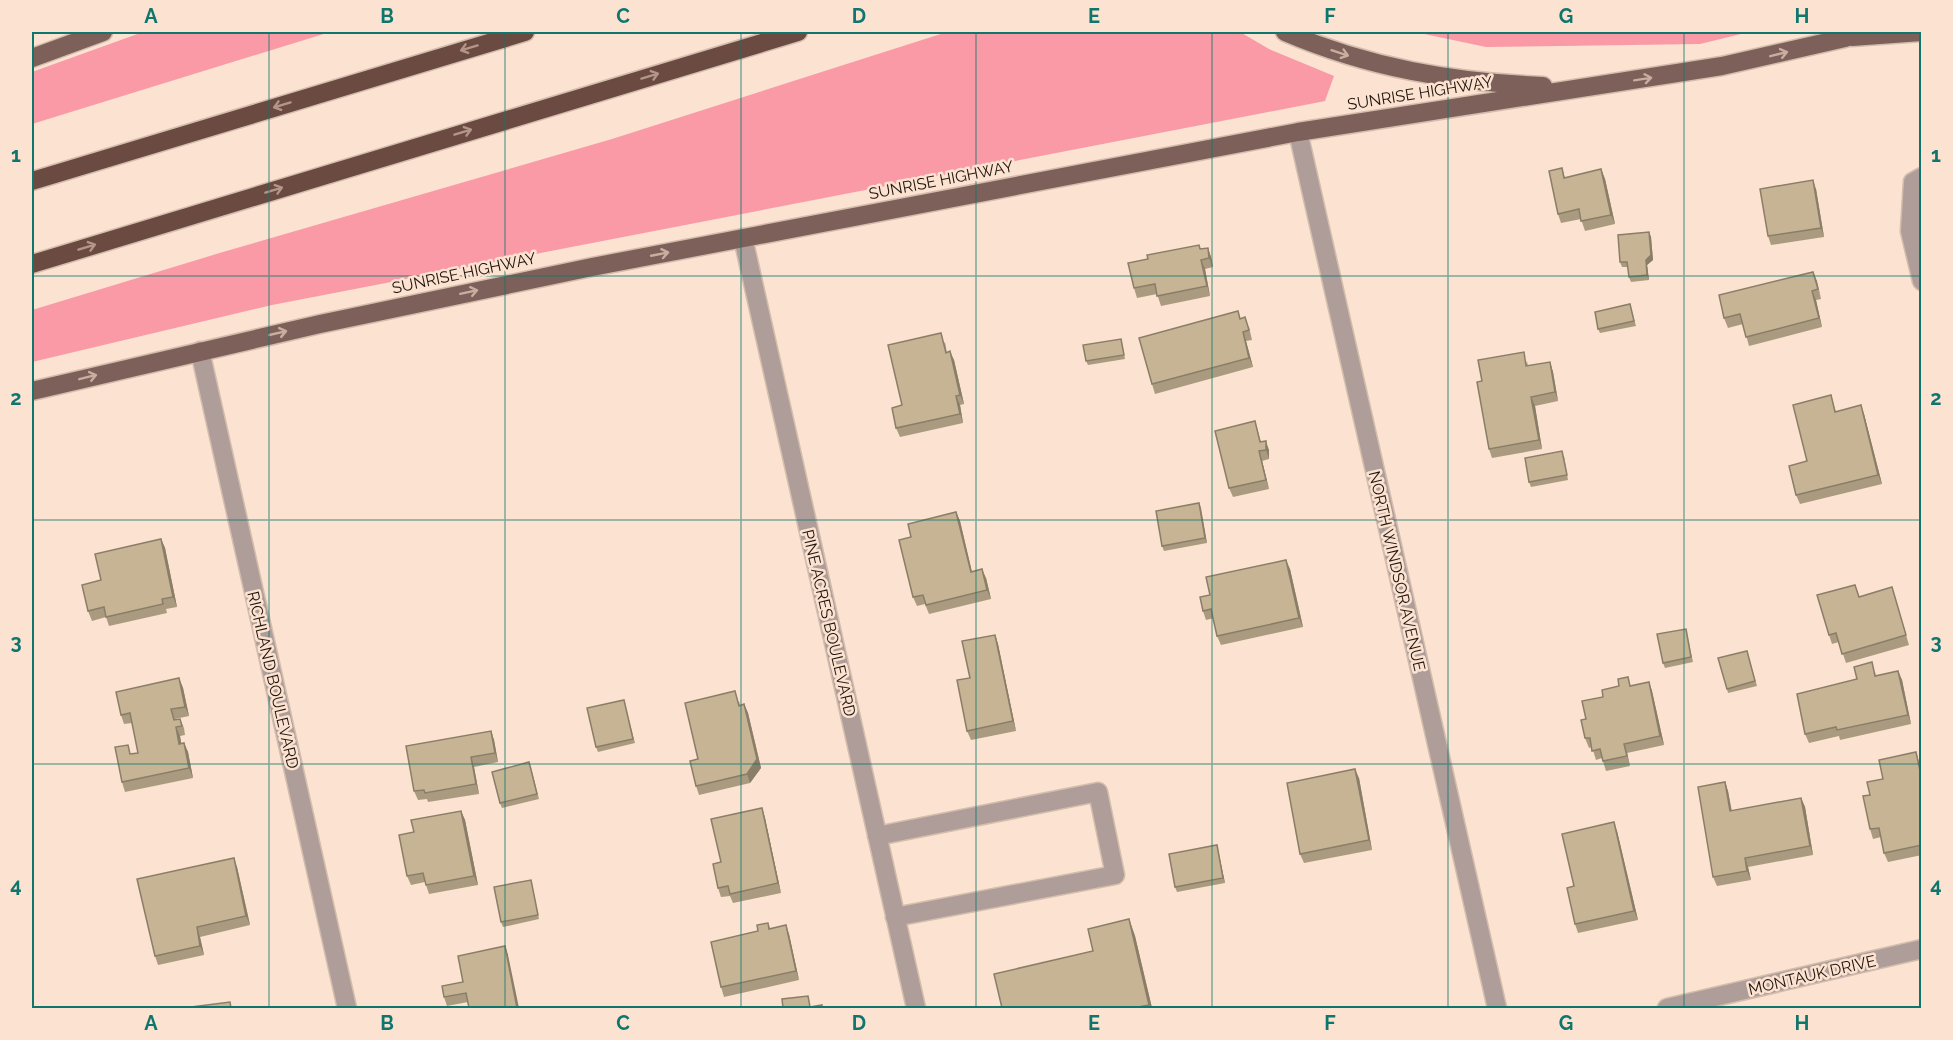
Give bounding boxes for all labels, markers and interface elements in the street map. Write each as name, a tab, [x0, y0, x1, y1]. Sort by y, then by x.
text: A	[144, 4, 158, 28]
text: B	[380, 4, 394, 28]
text: C	[616, 4, 630, 28]
text: D	[852, 4, 866, 28]
text: E	[1088, 4, 1100, 28]
text: F	[1324, 4, 1336, 28]
text: G	[1559, 4, 1573, 28]
text: H	[1795, 4, 1809, 28]
one-way arrow	[460, 43, 479, 54]
one-way arrow	[1770, 47, 1789, 59]
one-way arrow	[1330, 48, 1349, 59]
one-way arrow	[640, 70, 659, 81]
street label: SUNRISE HIGHWAY	[1346, 72, 1495, 114]
one-way arrow	[1633, 73, 1652, 84]
one-way arrow	[273, 100, 292, 111]
one-way arrow	[453, 126, 472, 137]
text: 1	[11, 143, 21, 167]
text: 1	[1931, 143, 1941, 167]
street label: SUNRISE HIGHWAY	[867, 157, 1015, 203]
one-way arrow	[264, 184, 283, 195]
one-way arrow	[77, 241, 96, 252]
street label: SUNRISE HIGHWAY	[390, 248, 538, 298]
one-way arrow	[650, 248, 669, 259]
one-way arrow	[459, 286, 478, 297]
one-way arrow	[269, 327, 288, 339]
one-way arrow	[79, 371, 98, 383]
text: 2	[10, 386, 22, 410]
text: 2	[1930, 386, 1942, 410]
street label: NORTH WINDSOR AVENUE	[1365, 469, 1429, 673]
street label: PINE ACRES BOULEVARD	[798, 528, 860, 718]
street label: RICHLAND BOULEVARD	[243, 589, 303, 771]
text: 3	[10, 630, 22, 654]
text: 3	[1930, 630, 1942, 654]
text: 4	[10, 873, 22, 897]
text: 4	[1930, 873, 1942, 897]
street label: MONTAUK DRIVE	[1746, 951, 1878, 999]
text: A	[144, 1011, 158, 1035]
text: B	[380, 1011, 394, 1035]
text: C	[616, 1011, 630, 1035]
text: D	[852, 1011, 866, 1035]
text: E	[1088, 1011, 1100, 1035]
text: F	[1324, 1011, 1336, 1035]
text: G	[1559, 1011, 1573, 1035]
text: H	[1795, 1011, 1809, 1035]

